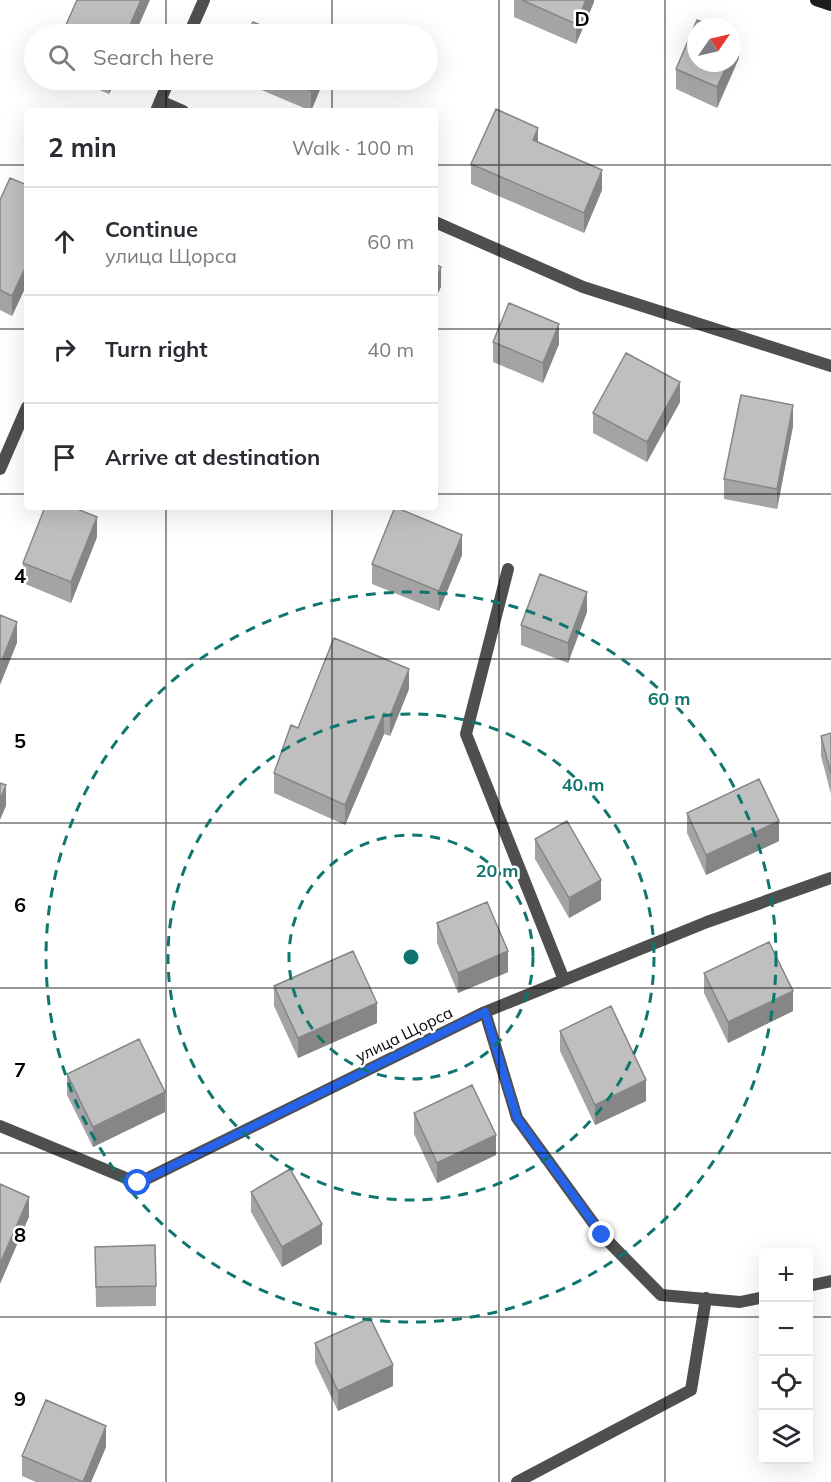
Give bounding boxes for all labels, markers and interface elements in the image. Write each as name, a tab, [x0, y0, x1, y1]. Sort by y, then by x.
text: D	[574, 6, 590, 31]
north arrow	[687, 18, 741, 72]
search box	[24, 24, 438, 90]
icon: search	[45, 41, 78, 74]
text: Search here	[93, 43, 214, 71]
text: 2 min	[48, 131, 117, 164]
text: Walk · 100 m	[292, 135, 414, 160]
text: Continue	[105, 215, 198, 243]
icon: ahead	[48, 225, 81, 258]
text: 60 m	[367, 229, 414, 254]
text: улица Щорса	[105, 243, 237, 268]
icon: right	[48, 333, 81, 366]
text: Turn right	[105, 335, 208, 363]
text: 40 m	[367, 337, 414, 362]
icon: arrive	[48, 441, 81, 474]
text: Arrive at destination	[105, 443, 320, 471]
text: 4	[14, 563, 26, 588]
text: 60 m	[648, 687, 690, 710]
text: 5	[14, 728, 26, 753]
text: 40 m	[562, 773, 604, 796]
text: 20 m	[476, 859, 518, 882]
text: 6	[14, 892, 26, 917]
centre of rings	[401, 947, 421, 967]
street label: улица Щорса	[352, 1002, 456, 1066]
text: 7	[14, 1057, 26, 1082]
route start	[124, 1169, 150, 1195]
route end	[588, 1221, 614, 1247]
text: 8	[14, 1222, 26, 1247]
map controls	[759, 1248, 813, 1464]
button: +	[759, 1248, 813, 1302]
button: −	[759, 1302, 813, 1356]
button: locate	[759, 1356, 813, 1410]
text: 9	[14, 1386, 26, 1411]
button: layers	[759, 1410, 813, 1464]

